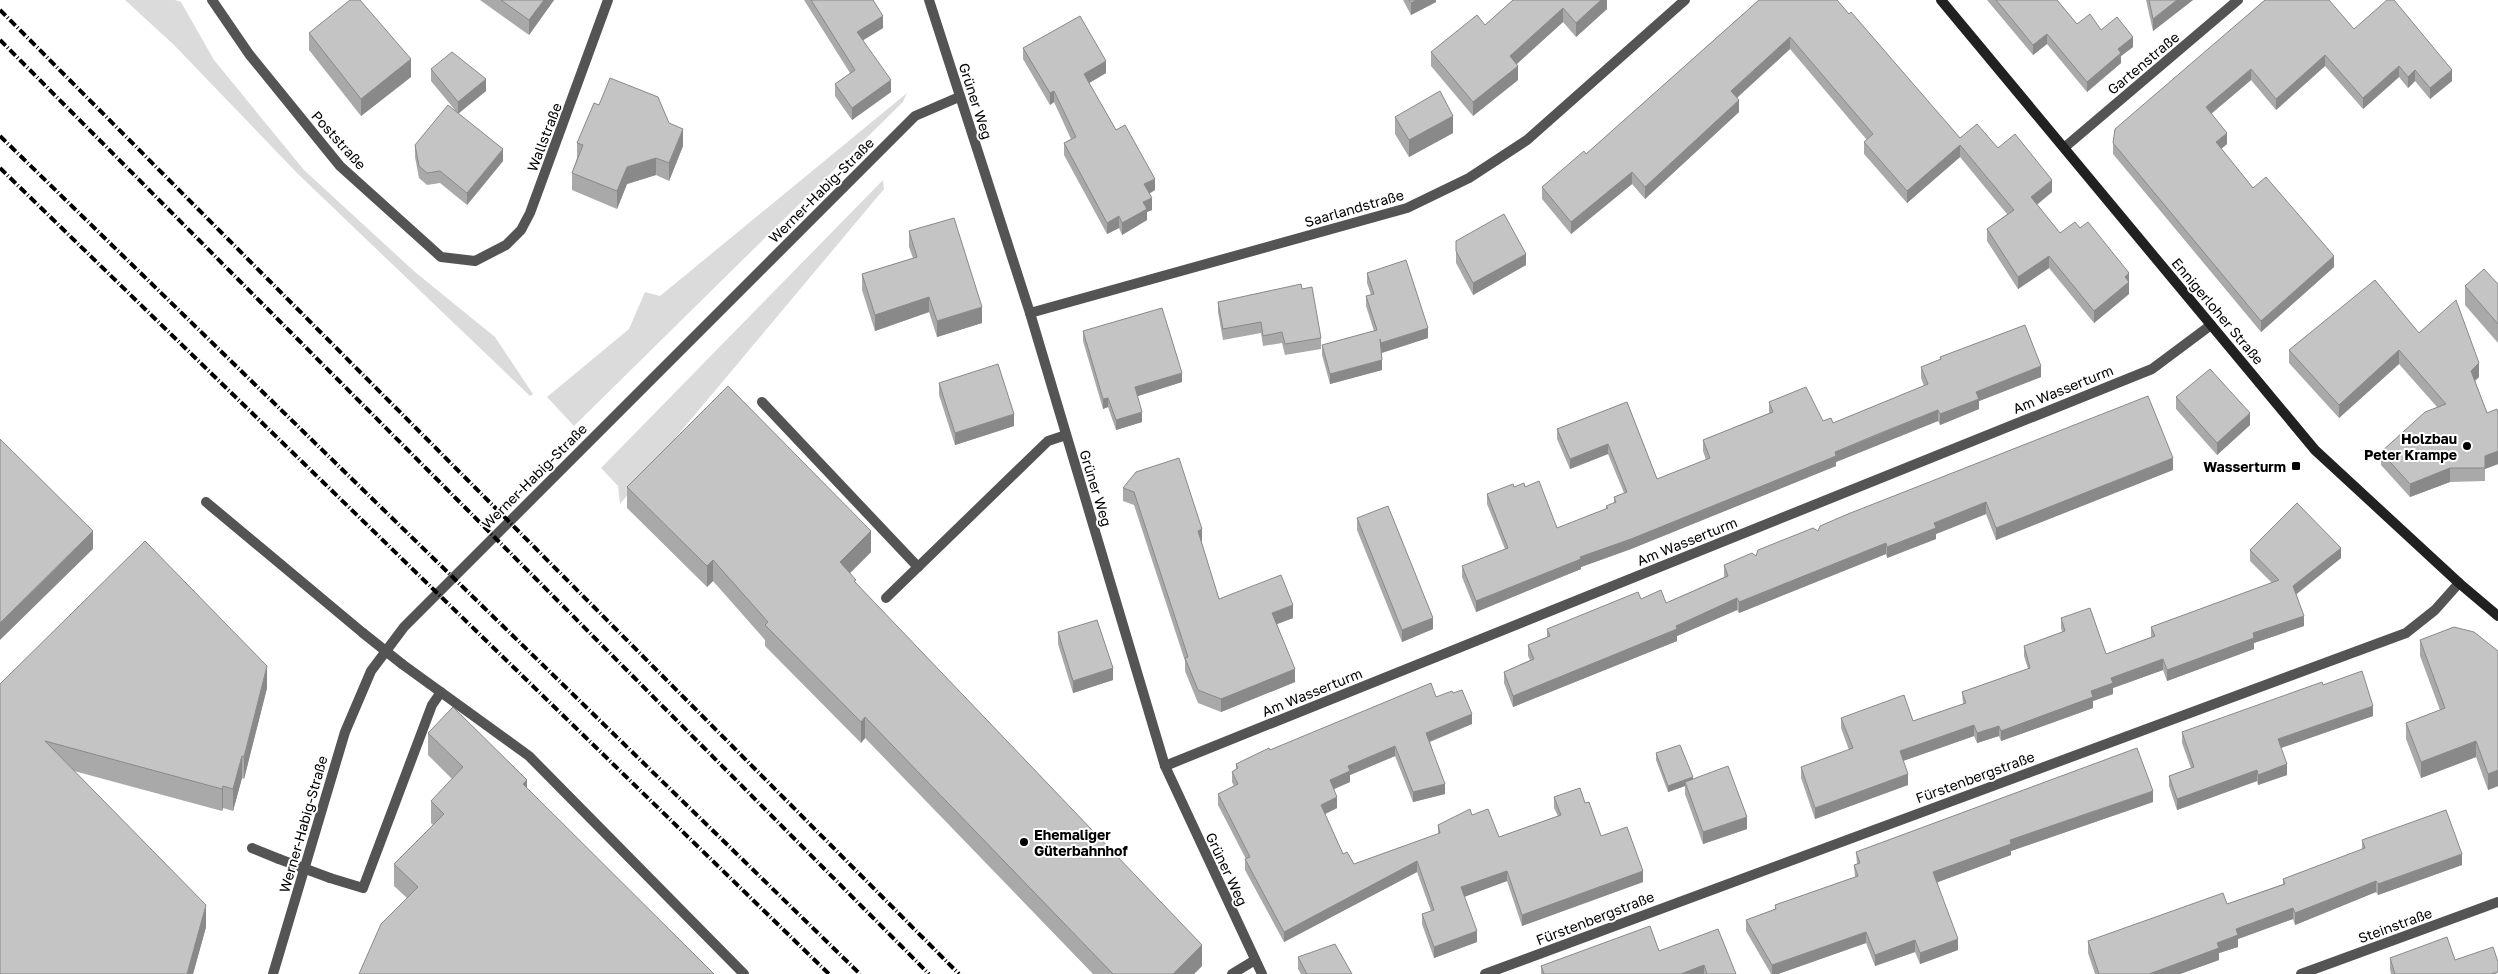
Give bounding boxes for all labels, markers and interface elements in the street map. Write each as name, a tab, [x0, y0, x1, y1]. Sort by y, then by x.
street label: Gartenstraße	[2104, 28, 2182, 98]
street label: Grüner Weg	[956, 61, 996, 141]
street label: Wallstraße	[523, 100, 565, 174]
street label: Poststraße	[308, 107, 370, 173]
street label: Werner-Habig-Straße	[765, 134, 877, 246]
street label: Saarlandstraße	[1302, 186, 1406, 230]
street label: Ennigerloher Straße	[2168, 254, 2268, 368]
street label: Am Wasserturm	[2010, 361, 2116, 417]
street label: Werner-Habig-Straße	[478, 420, 590, 532]
place label: Holzbau Peter Krampe	[2364, 430, 2457, 463]
marker: Holzbau Peter Krampe	[2461, 440, 2473, 452]
street label: Grüner Weg	[1076, 448, 1116, 528]
place label: Wasserturm	[2203, 458, 2286, 475]
marker: Wasserturm	[2290, 460, 2302, 472]
street label: Am Wasserturm	[1634, 513, 1740, 569]
street label: Am Wasserturm	[1259, 664, 1365, 720]
street label: Fürstenbergstraße	[1913, 748, 2037, 806]
street label: Werner-Habig-Straße	[275, 754, 331, 894]
place label: Ehemaliger Güterbahnhof	[1034, 826, 1128, 859]
street label: Grüner Weg	[1203, 830, 1251, 908]
marker: Ehemaliger Güterbahnhof	[1018, 836, 1030, 848]
street label: Fürstenbergstraße	[1534, 888, 1656, 948]
street label: Steinstraße	[2356, 904, 2434, 946]

